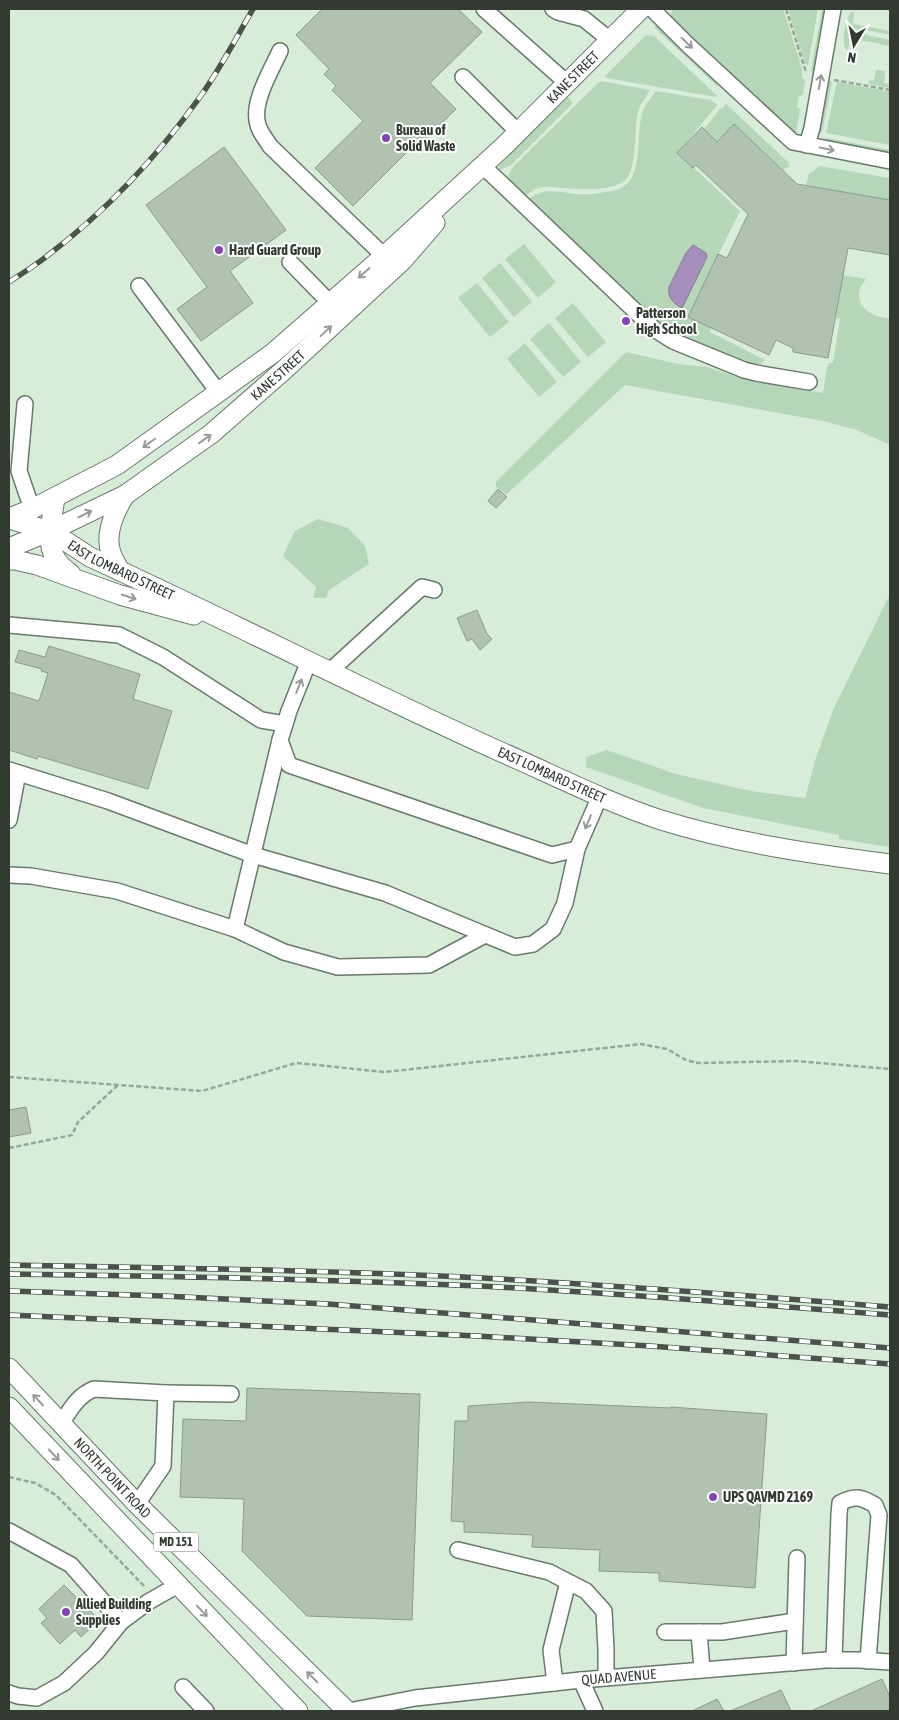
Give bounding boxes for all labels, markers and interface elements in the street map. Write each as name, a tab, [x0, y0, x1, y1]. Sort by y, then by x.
north arrow	[829, 20, 879, 70]
one-way arrow	[681, 37, 693, 49]
street label: KANE STREET	[543, 48, 602, 107]
text: N	[846, 49, 857, 66]
one-way arrow	[815, 74, 825, 90]
place label: Bureau of Solid Waste	[396, 122, 455, 154]
marker: Bureau of Solid Waste	[380, 132, 392, 144]
one-way arrow	[819, 145, 835, 155]
place label: Hard Guard Group	[229, 242, 322, 258]
marker: Hard Guard Group	[213, 244, 225, 256]
one-way arrow	[358, 267, 371, 279]
place label: Patterson High School	[636, 305, 697, 337]
marker: Patterson High School	[620, 315, 632, 327]
one-way arrow	[320, 325, 332, 337]
street label: KANE STREET	[247, 347, 308, 403]
one-way arrow	[197, 434, 211, 444]
one-way arrow	[142, 438, 156, 448]
one-way arrow	[77, 509, 92, 518]
street label: EAST LOMBARD STREET	[65, 537, 177, 603]
one-way arrow	[120, 593, 136, 603]
one-way arrow	[295, 679, 304, 694]
street label: EAST LOMBARD STREET	[495, 744, 608, 806]
one-way arrow	[583, 814, 593, 829]
one-way arrow	[32, 1393, 44, 1406]
street label: NORTH POINT ROAD	[71, 1434, 154, 1521]
one-way arrow	[48, 1449, 60, 1461]
place label: UPS QAVMD 2169	[723, 1489, 813, 1505]
marker: UPS QAVMD 2169	[707, 1491, 719, 1503]
road number: MD 151	[154, 1532, 198, 1551]
place label: Allied Building Supplies	[75, 1596, 152, 1628]
one-way arrow	[196, 1605, 208, 1617]
marker: Allied Building Supplies	[60, 1606, 72, 1618]
street label: QUAD AVENUE	[581, 1666, 657, 1688]
one-way arrow	[306, 1671, 318, 1683]

